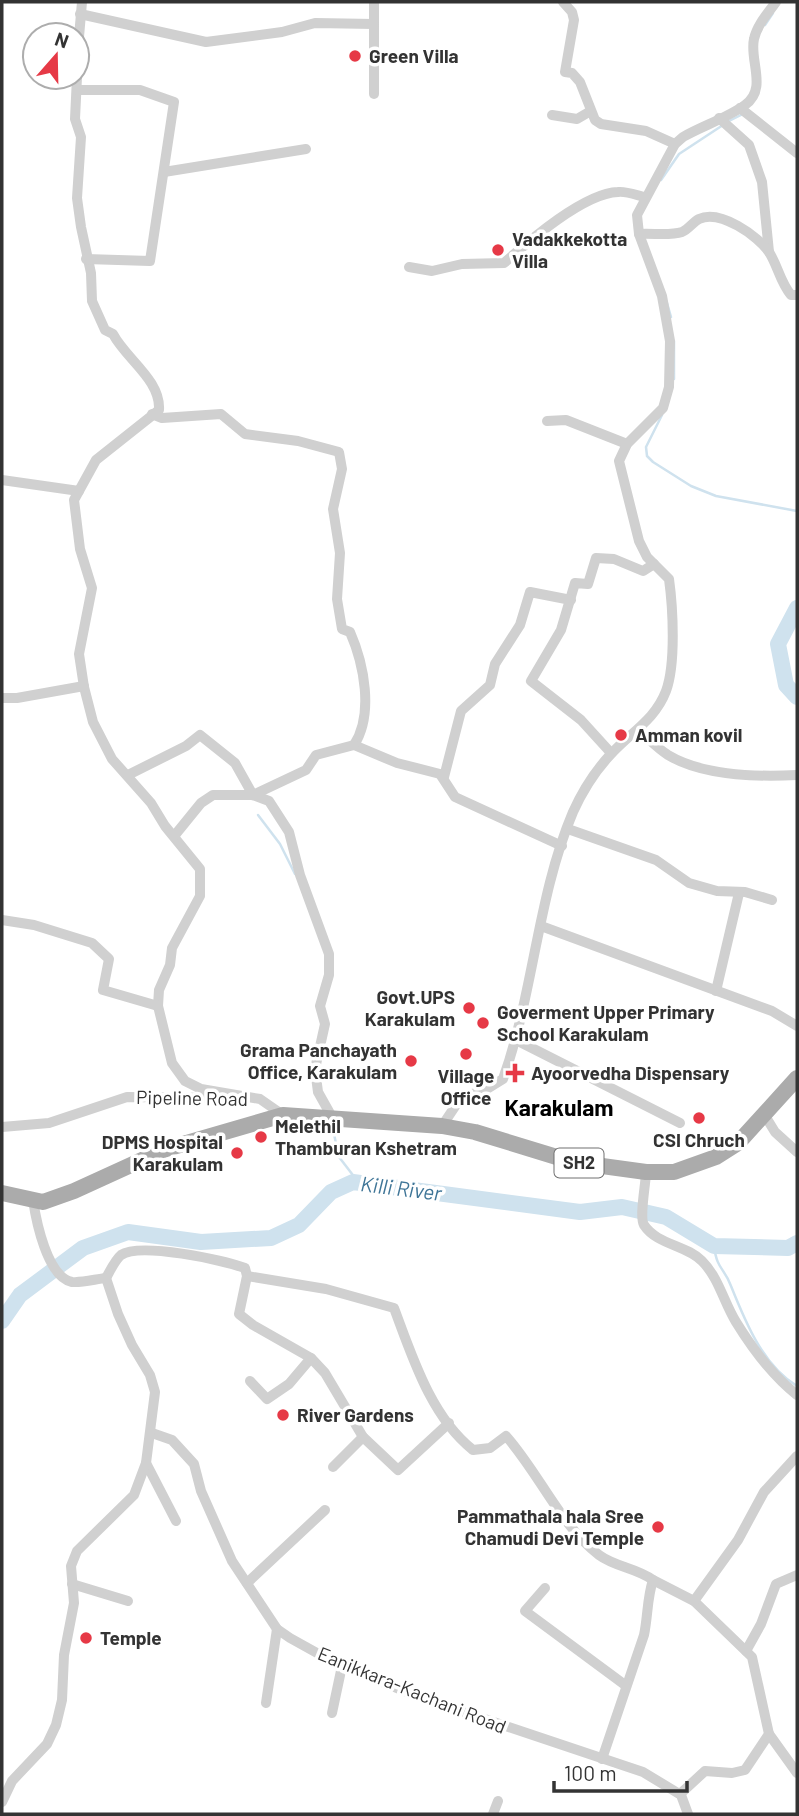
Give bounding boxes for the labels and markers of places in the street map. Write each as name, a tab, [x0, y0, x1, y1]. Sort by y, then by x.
place label: Green Villa	[369, 44, 459, 67]
marker: Green Villa	[347, 48, 363, 64]
place label: Vadakkekotta Villa	[512, 227, 627, 272]
marker: Vadakkekotta Villa	[490, 242, 506, 258]
place label: Amman kovil	[635, 723, 742, 746]
marker: Amman kovil	[613, 727, 629, 743]
place label: Govt.UPS Karakulam	[365, 985, 455, 1030]
marker: Govt.UPS Karakulam	[461, 1000, 477, 1016]
place label: Goverment Upper Primary School Karakulam	[497, 1000, 715, 1045]
marker: Goverment Upper Primary School Karakulam	[475, 1015, 491, 1031]
place label: Grama Panchayath Office, Karakulam	[240, 1038, 397, 1083]
marker: Village Office	[458, 1046, 474, 1062]
marker: Grama Panchayath Office, Karakulam	[403, 1053, 419, 1069]
place label: Ayoorvedha Dispensary	[531, 1061, 730, 1084]
marker: Ayoorvedha Dispensary	[505, 1063, 525, 1083]
place label: Village Office	[438, 1064, 494, 1109]
marker: CSI Chruch	[691, 1110, 707, 1126]
place label: Melethil Thamburan Kshetram	[275, 1114, 457, 1159]
place label: CSI Chruch	[653, 1128, 745, 1151]
marker: Melethil Thamburan Kshetram	[253, 1129, 269, 1145]
place label: DPMS Hospital Karakulam	[102, 1130, 223, 1175]
marker: DPMS Hospital Karakulam	[229, 1145, 245, 1161]
place label: River Gardens	[297, 1403, 414, 1426]
marker: River Gardens	[275, 1407, 291, 1423]
place label: Pammathala hala Sree Chamudi Devi Temple	[457, 1504, 644, 1549]
marker: Pammathala hala Sree Chamudi Devi Temple	[650, 1519, 666, 1535]
place label: Temple	[100, 1626, 162, 1649]
marker: Temple	[78, 1630, 94, 1646]

